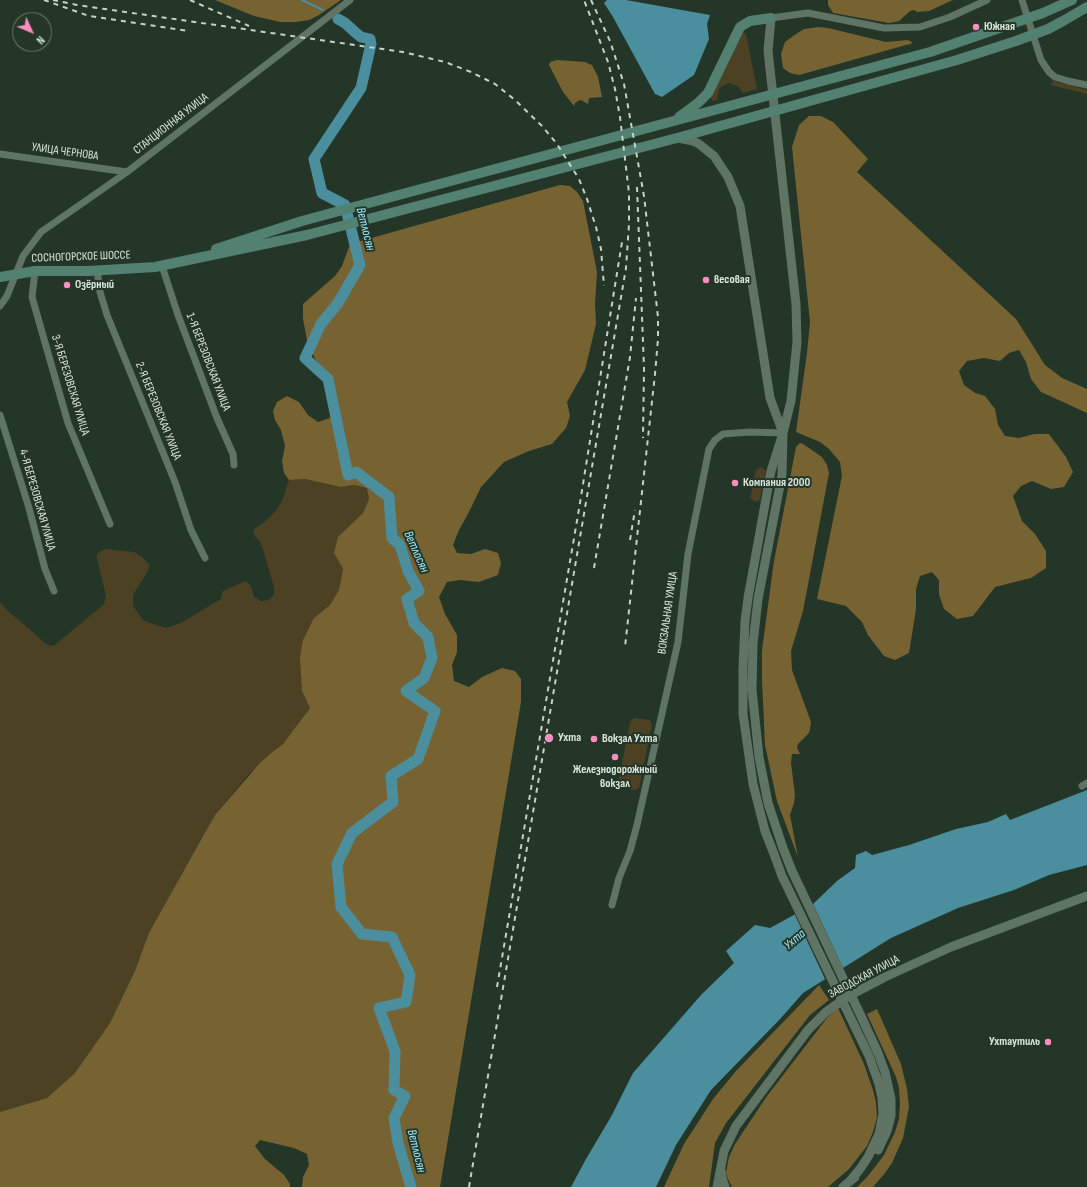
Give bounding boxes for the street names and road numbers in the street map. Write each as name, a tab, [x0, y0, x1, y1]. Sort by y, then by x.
street label: СТАНЦИОННАЯ УЛИЦА	[131, 90, 211, 158]
street label: УЛИЦА ЧЕРНОВА	[31, 140, 99, 164]
street label: СОСНОГОРСКОЕ ШОССЕ	[31, 248, 131, 266]
street label: 1-Я БЕРЕЗОВСКАЯ УЛИЦА	[183, 311, 233, 413]
street label: 3-Я БЕРЕЗОВСКАЯ УЛИЦА	[48, 333, 92, 437]
street label: 2-Я БЕРЕЗОВСКАЯ УЛИЦА	[132, 360, 184, 462]
street label: 4-Я БЕРЕЗОВСКАЯ УЛИЦА	[16, 448, 58, 552]
street label: ВОКЗАЛЬНАЯ УЛИЦА	[655, 571, 681, 655]
street label: ЗАВОДСКАЯ УЛИЦА	[826, 952, 902, 1002]

